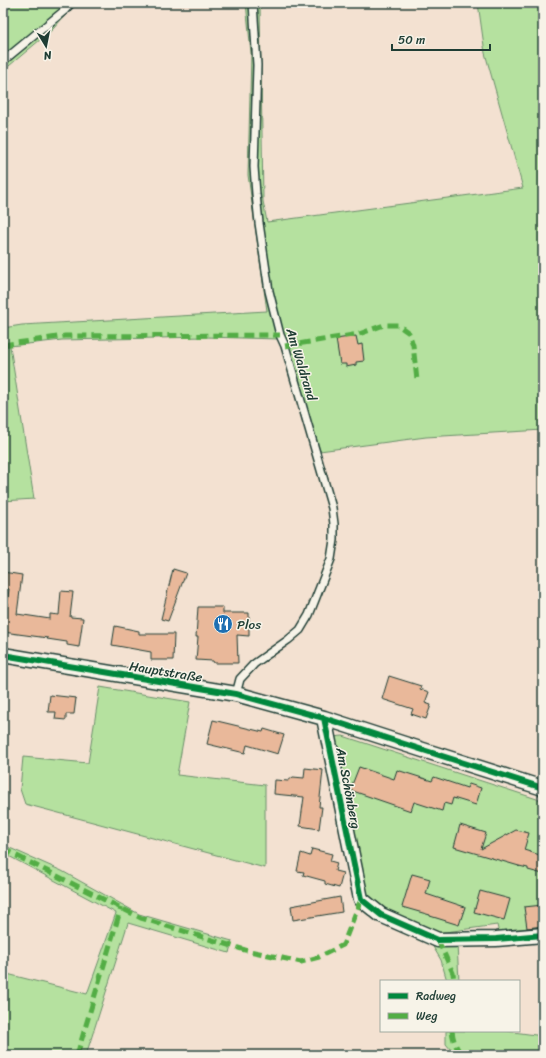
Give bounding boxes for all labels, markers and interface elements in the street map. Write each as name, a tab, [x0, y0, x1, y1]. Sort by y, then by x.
north arrow	[26, 26, 66, 66]
scale bar	[392, 26, 490, 52]
text: 50 m	[398, 29, 425, 51]
text: N	[42, 45, 54, 65]
street label: Am Waldrand	[279, 324, 324, 404]
restaurant icon: Plos	[212, 613, 234, 635]
place label: Plos	[237, 613, 261, 636]
street label: Hauptstraße	[128, 654, 204, 689]
street label: Am Schönberg	[329, 744, 368, 831]
legend	[380, 980, 520, 1032]
text: Radweg	[416, 985, 456, 1007]
text: Weg	[416, 1005, 437, 1027]

